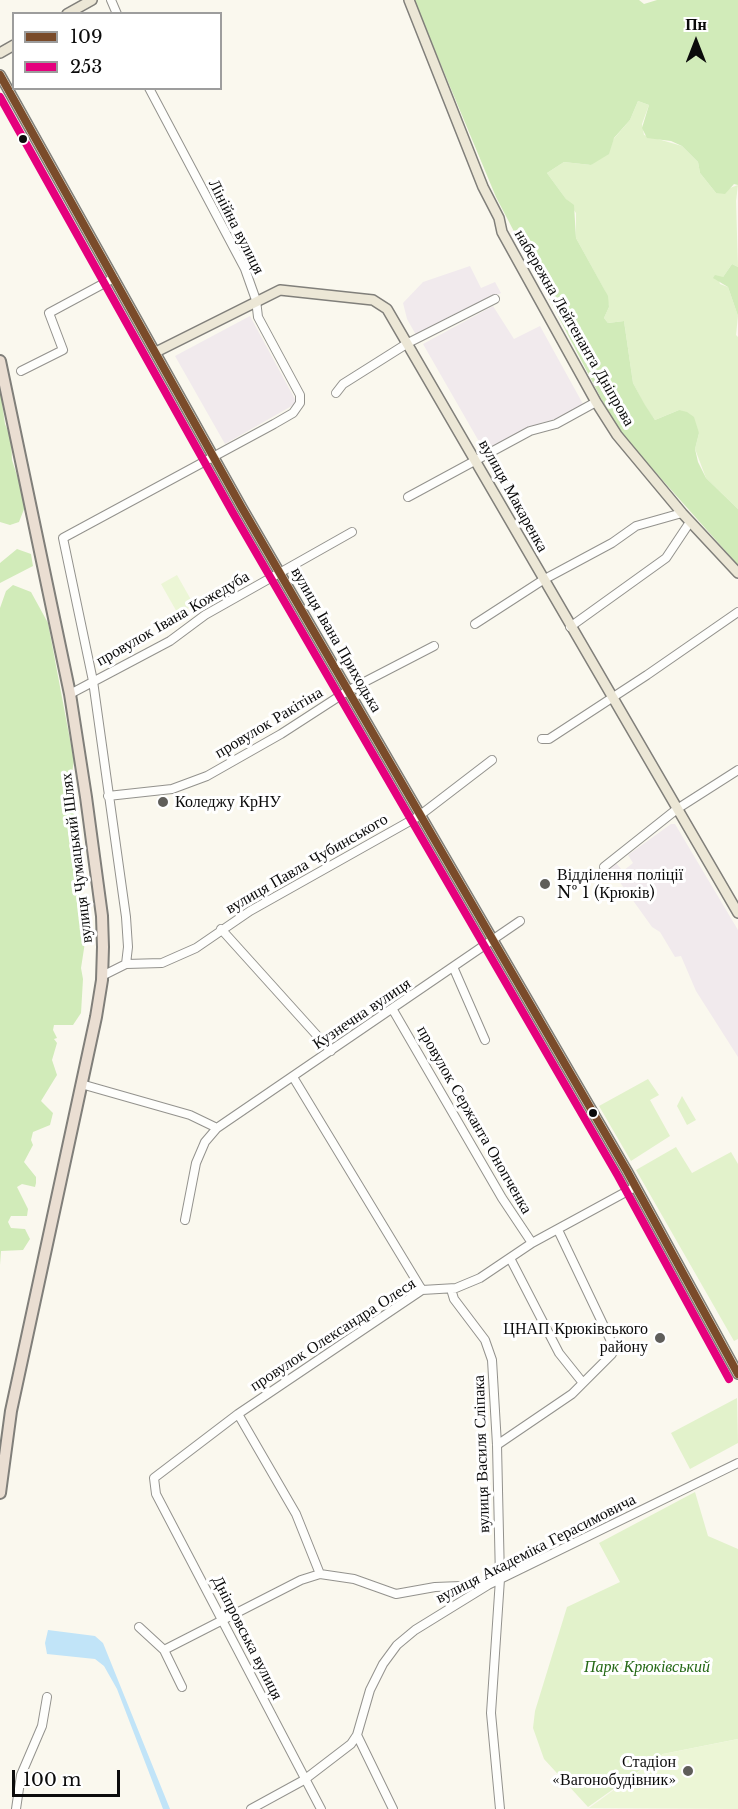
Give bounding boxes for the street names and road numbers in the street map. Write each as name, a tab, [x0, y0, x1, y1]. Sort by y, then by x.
street label: Лінійна вулиця	[204, 176, 268, 278]
street label: набережна Лейтенанта Дніпрова	[510, 226, 638, 430]
street label: вулиця Макаренка	[474, 436, 552, 556]
street label: вулиця Івана Приходька	[287, 564, 385, 716]
street label: провулок Івана Кожедуба	[93, 567, 253, 671]
street label: провулок Ракітіна	[212, 683, 326, 763]
street label: вулиця Чумацький Шлях	[57, 772, 97, 944]
street label: вулиця Павла Чубинського	[223, 810, 391, 918]
street label: Кузнечна вулиця	[309, 974, 415, 1054]
street label: провулок Сержанта Онопченка	[412, 1023, 536, 1217]
street label: провулок Олександра Олеся	[247, 1274, 419, 1396]
street label: вулиця Василя Сліпака	[470, 1375, 494, 1533]
street label: вулиця Академіка Герасимовича	[433, 1490, 639, 1608]
street label: Дніпровська вулиця	[207, 1573, 287, 1703]

